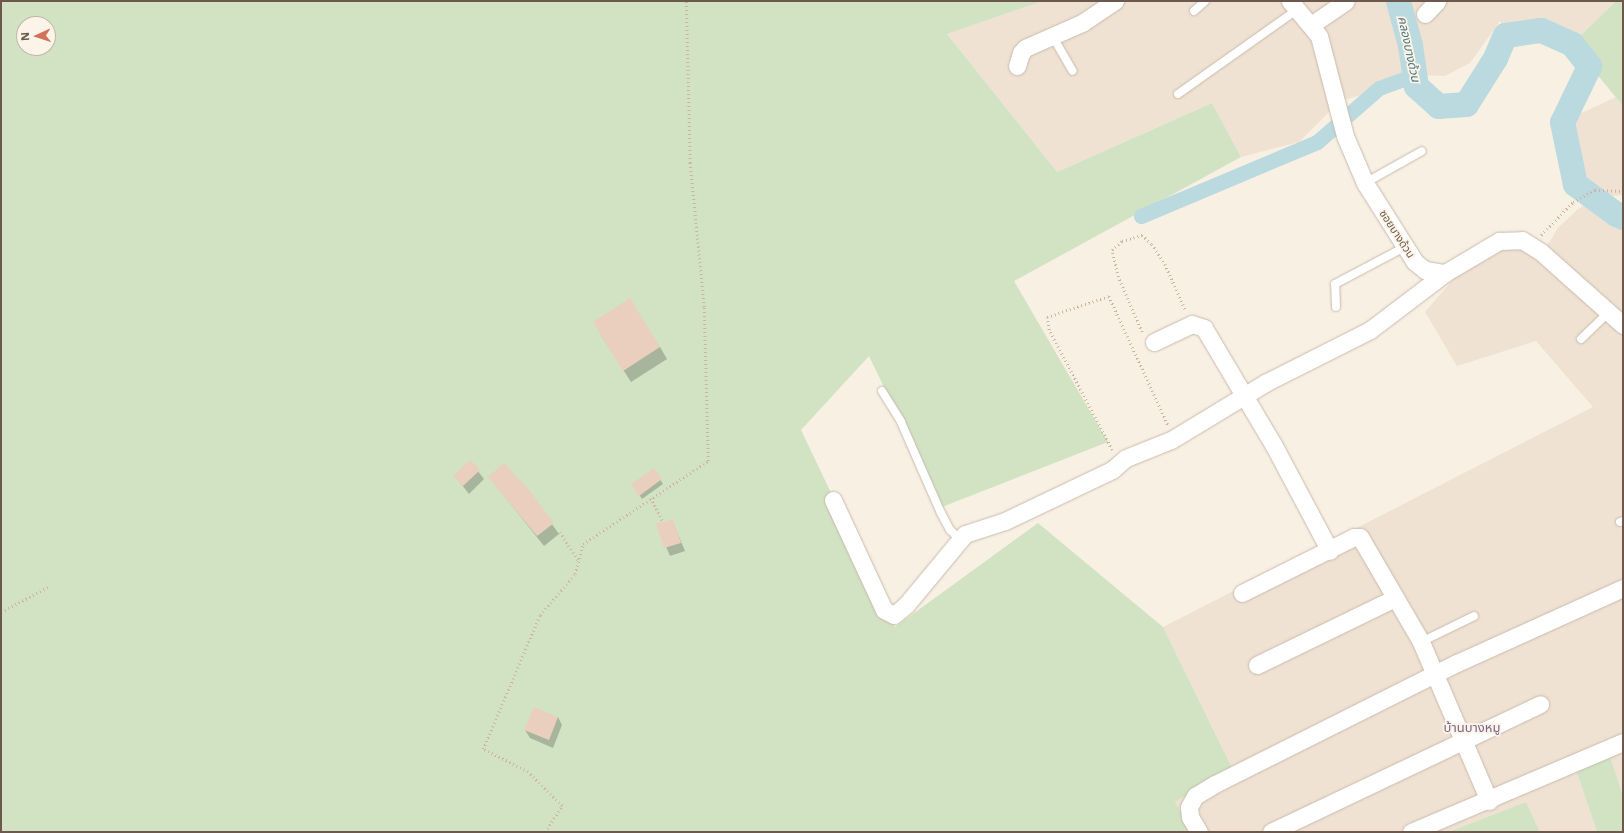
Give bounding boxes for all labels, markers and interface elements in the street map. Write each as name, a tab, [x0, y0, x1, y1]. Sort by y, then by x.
water label: คลองบางด้วน	[1395, 15, 1423, 83]
north arrow	[16, 16, 56, 56]
text: N	[17, 32, 32, 41]
street label: ซอยบางด้วน	[1377, 207, 1417, 261]
district label: บ้านบางหมู	[1444, 719, 1500, 735]

